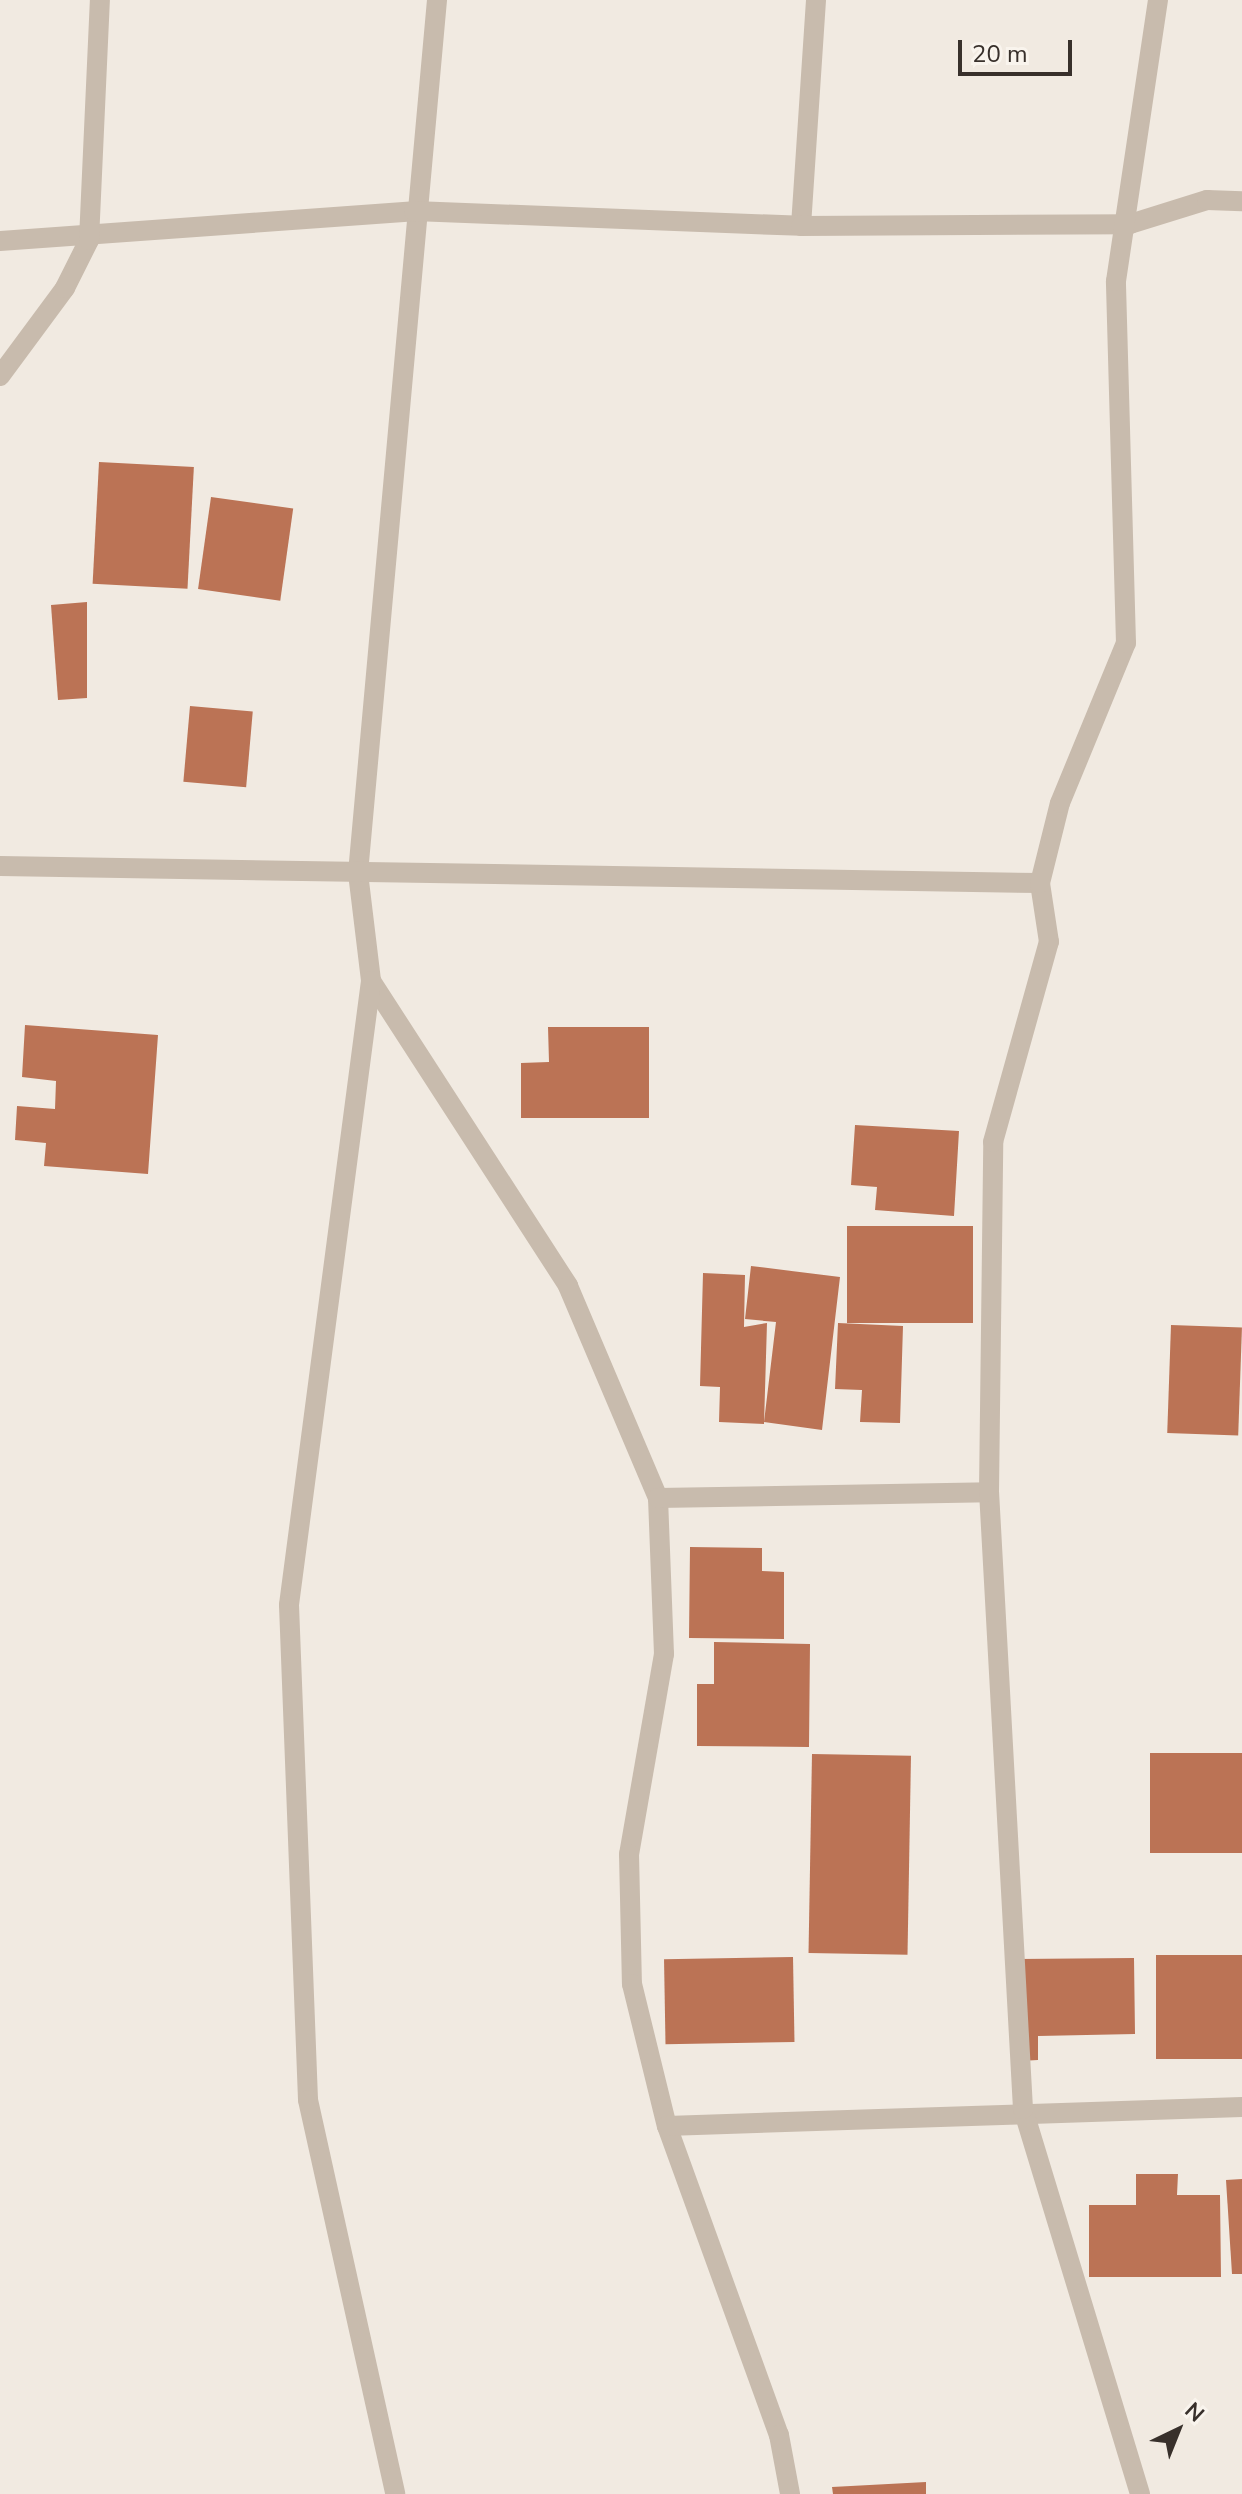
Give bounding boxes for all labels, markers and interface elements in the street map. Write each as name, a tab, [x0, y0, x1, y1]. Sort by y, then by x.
scale bar	[962, 24, 1076, 74]
text: 20 m	[972, 38, 1028, 70]
north arrow	[1138, 2390, 1218, 2470]
text: N	[1178, 2396, 1211, 2429]

